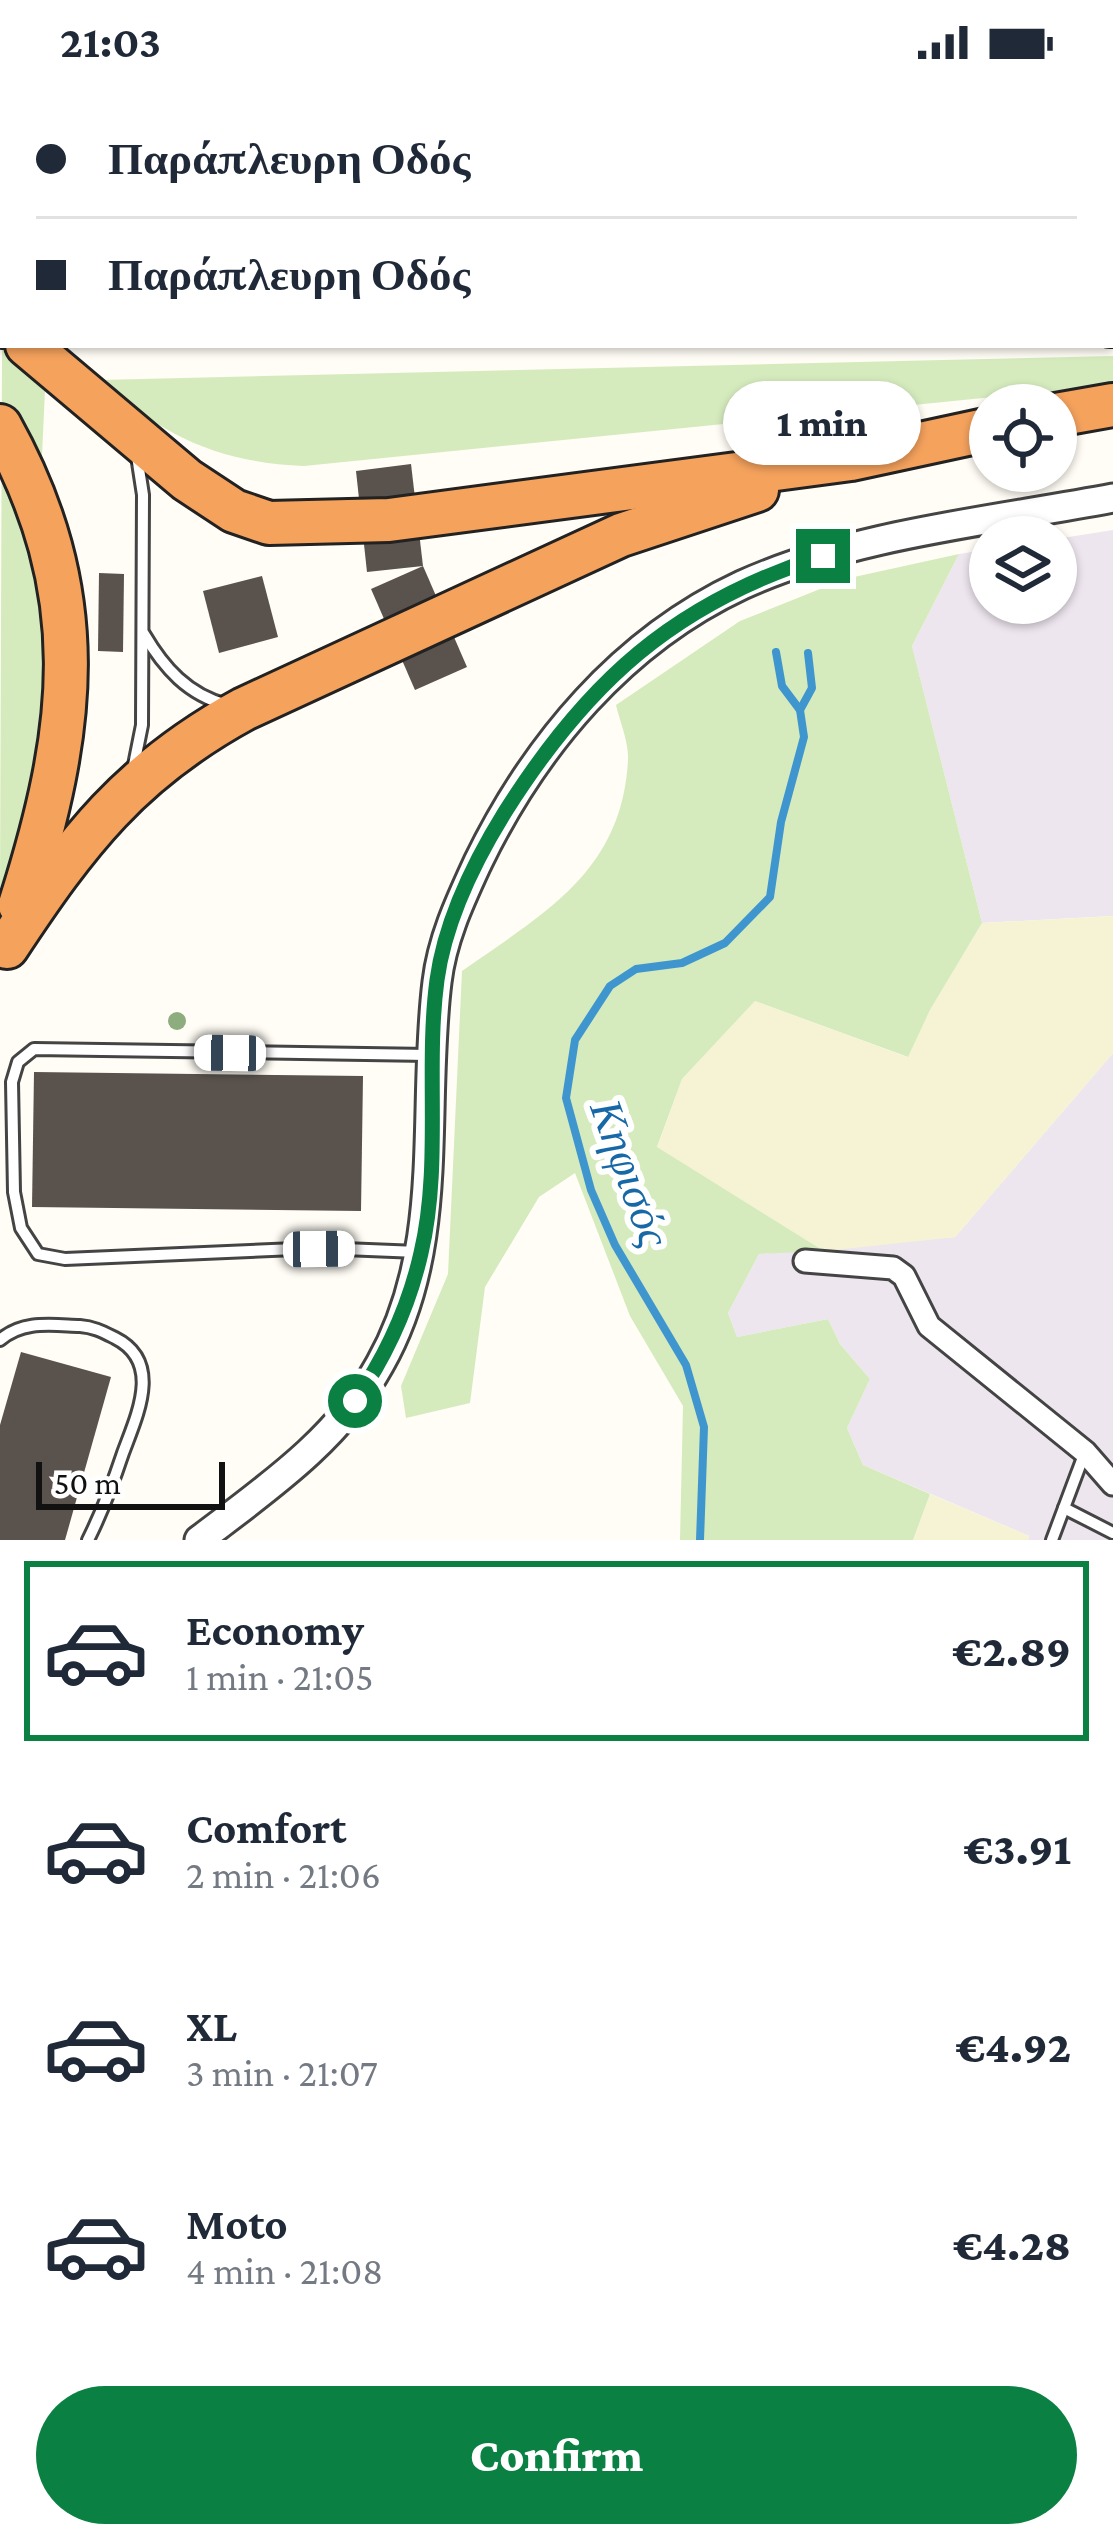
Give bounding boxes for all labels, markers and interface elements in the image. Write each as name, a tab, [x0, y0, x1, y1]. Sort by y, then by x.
text: 21:03	[60, 17, 161, 67]
text: Παράπλευρη Οδός	[108, 134, 471, 184]
text: Παράπλευρη Οδός	[108, 250, 471, 300]
callout: 1 min	[724, 382, 922, 466]
map controls	[969, 384, 1077, 624]
button: locate	[969, 384, 1077, 492]
text: 1 min	[776, 401, 868, 444]
button: layers	[969, 516, 1077, 624]
route end	[796, 529, 850, 583]
car	[194, 1034, 266, 1072]
water label: Κηφισός	[580, 1092, 680, 1254]
car	[283, 1230, 355, 1268]
route start	[328, 1374, 382, 1428]
scale bar	[36, 1456, 225, 1509]
text: 50 m	[54, 1464, 121, 1501]
icon: car	[42, 1597, 150, 1705]
text: Economy	[186, 1605, 364, 1655]
text: €2.89	[952, 1626, 1071, 1676]
text: 1 min · 21:05	[186, 1655, 374, 1698]
icon: car	[42, 1795, 150, 1903]
text: Comfort	[186, 1803, 347, 1853]
text: €3.91	[963, 1824, 1071, 1874]
text: 2 min · 21:06	[186, 1853, 381, 1896]
icon: car	[42, 1993, 150, 2101]
text: XL	[186, 2001, 237, 2051]
text: €4.92	[956, 2022, 1071, 2072]
text: 3 min · 21:07	[186, 2051, 378, 2094]
icon: car	[42, 2191, 150, 2299]
text: Moto	[186, 2199, 288, 2249]
text: €4.28	[953, 2220, 1071, 2270]
text: 4 min · 21:08	[186, 2249, 383, 2292]
button: Confirm	[36, 2386, 1077, 2524]

